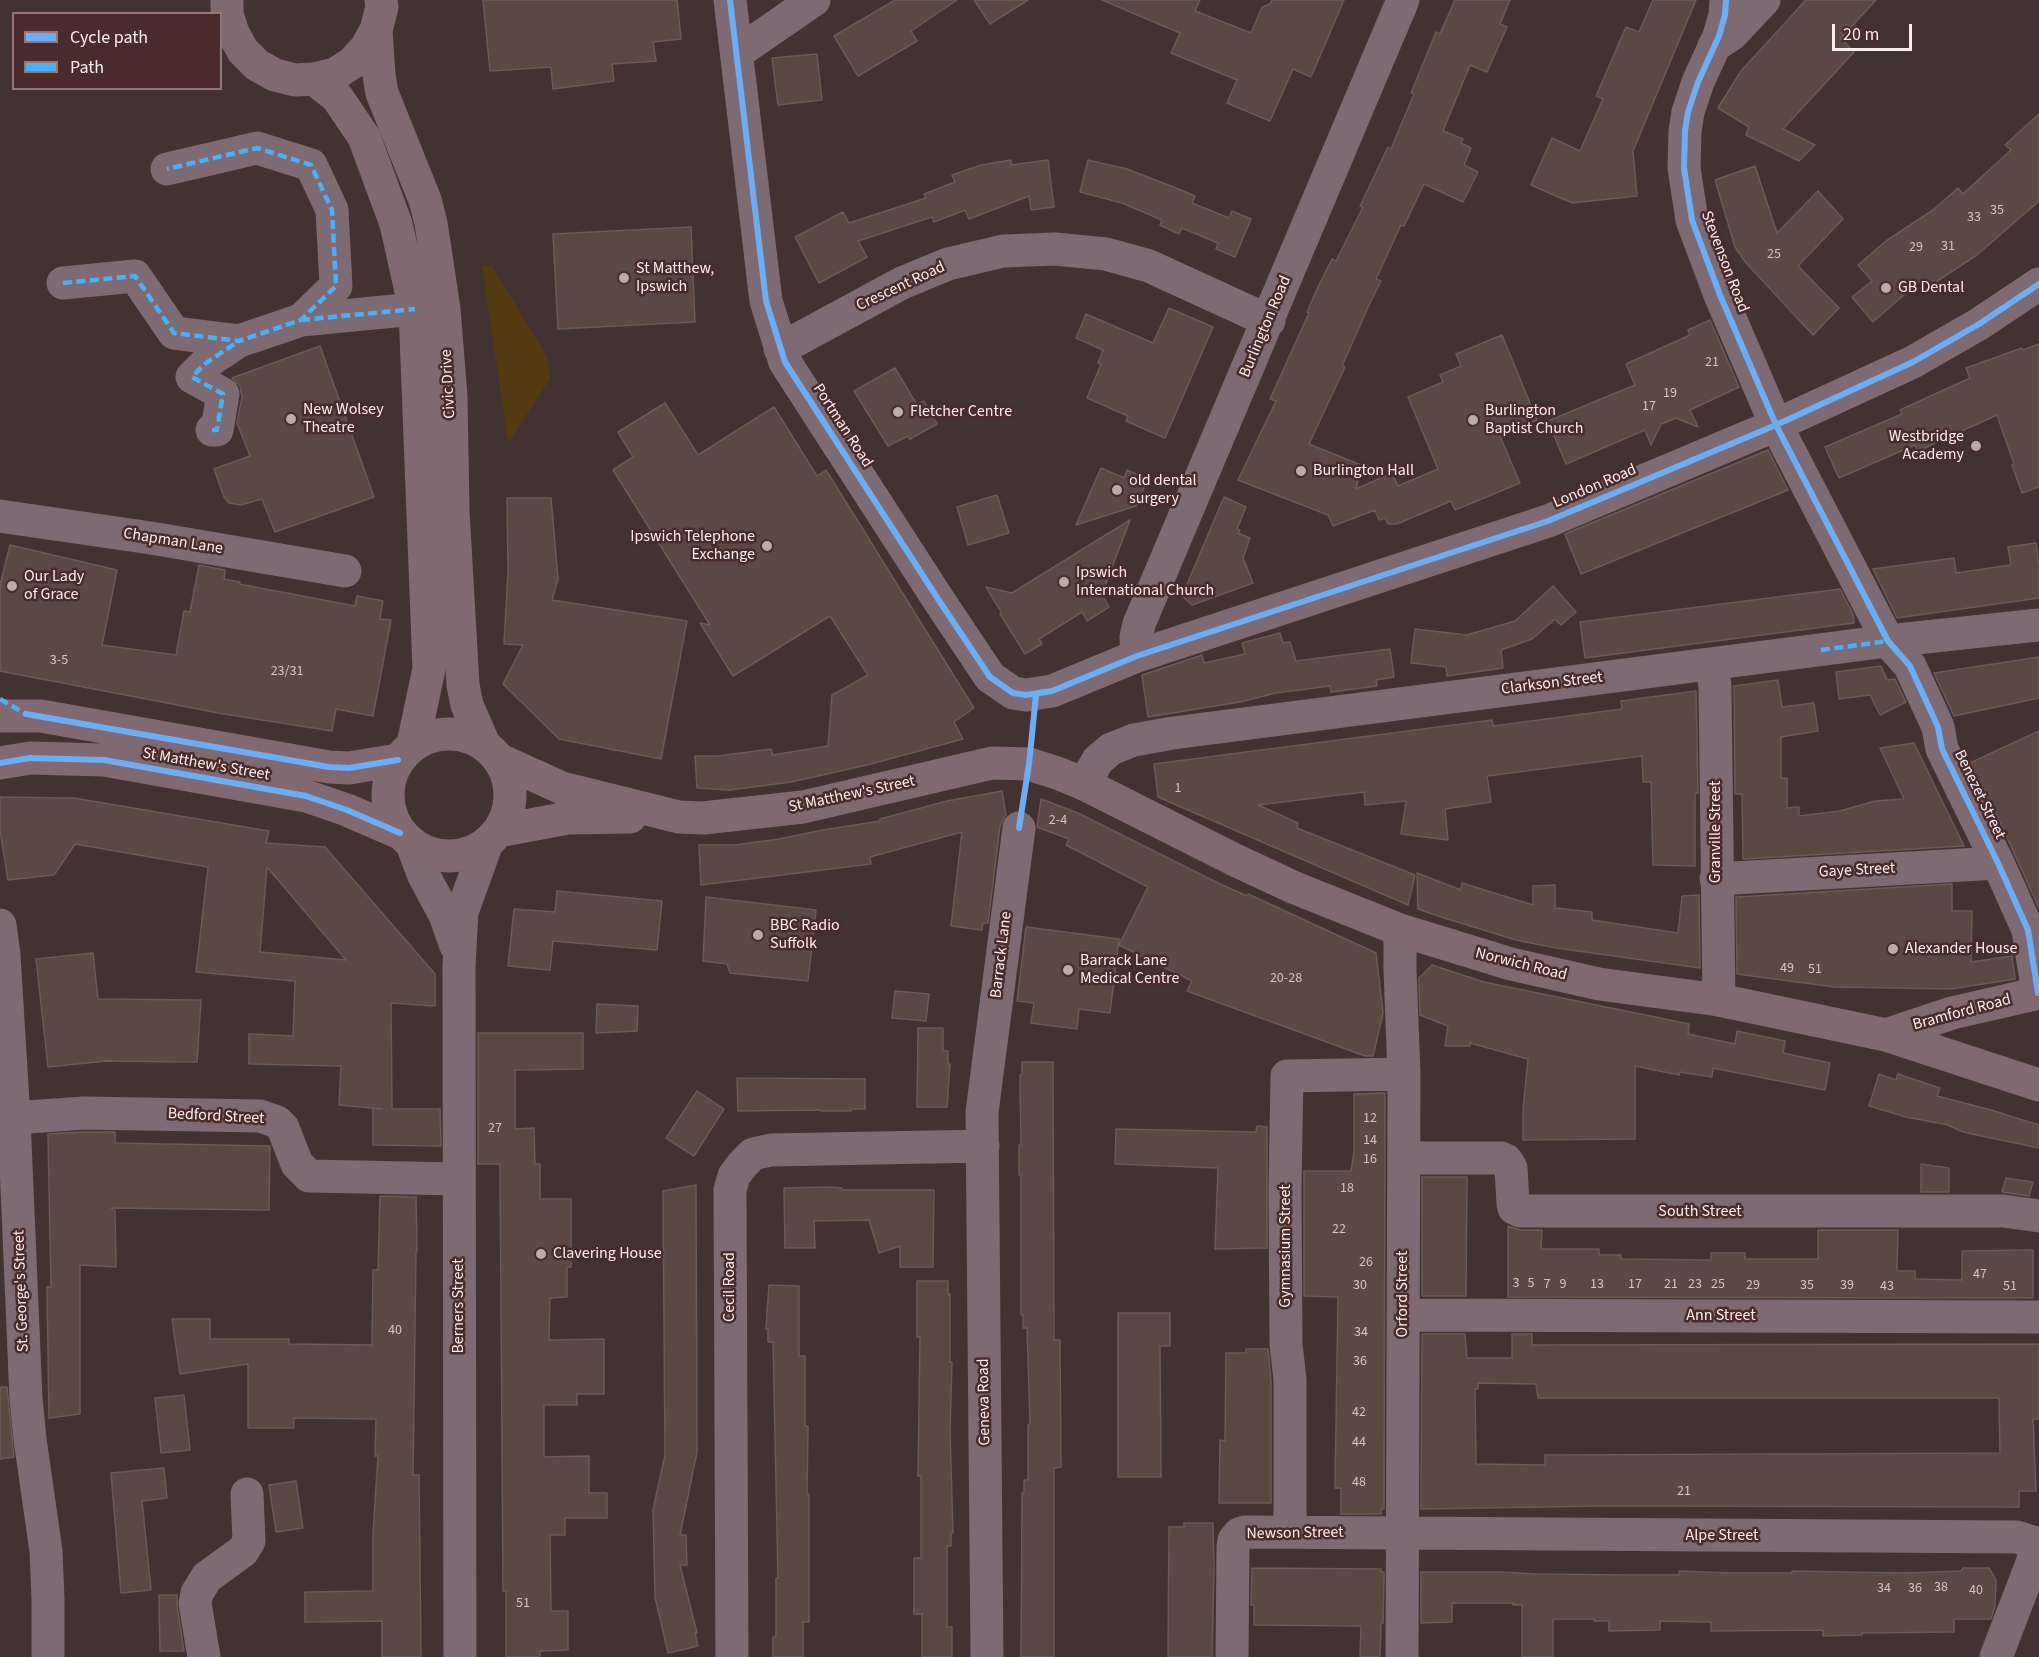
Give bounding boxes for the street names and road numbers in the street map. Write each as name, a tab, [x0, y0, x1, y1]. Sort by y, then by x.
street label: Stevenson Road	[1696, 209, 1752, 315]
street label: Crescent Road	[854, 258, 948, 316]
street label: Burlington Road	[1236, 273, 1296, 381]
street label: Civic Drive	[438, 349, 460, 419]
street label: Portman Road	[808, 381, 876, 471]
street label: London Road	[1550, 461, 1640, 513]
street label: Chapman Lane	[122, 525, 224, 559]
street label: Clarkson Street	[1500, 668, 1604, 700]
street label: St Matthew's Street	[141, 744, 271, 786]
street label: Benezet Street	[1949, 747, 2009, 843]
street label: St Matthew's Street	[787, 772, 917, 818]
street label: Granville Street	[1706, 781, 1726, 883]
street label: Gaye Street	[1818, 859, 1896, 883]
street label: Barrack Lane	[987, 911, 1017, 999]
street label: Norwich Road	[1473, 944, 1569, 986]
street label: Bramford Road	[1911, 991, 2013, 1035]
street label: Bedford Street	[167, 1105, 265, 1129]
street label: Gymnasium Street	[1276, 1184, 1296, 1308]
street label: South Street	[1658, 1202, 1742, 1222]
street label: St. George's Street	[10, 1230, 34, 1352]
street label: Orford Street	[1393, 1251, 1413, 1337]
street label: Cecil Road	[720, 1252, 740, 1322]
street label: Berners Street	[449, 1258, 469, 1354]
street label: Ann Street	[1686, 1306, 1756, 1326]
street label: Geneva Road	[975, 1358, 995, 1446]
street label: Newson Street	[1246, 1524, 1344, 1544]
street label: Alpe Street	[1686, 1526, 1758, 1546]

